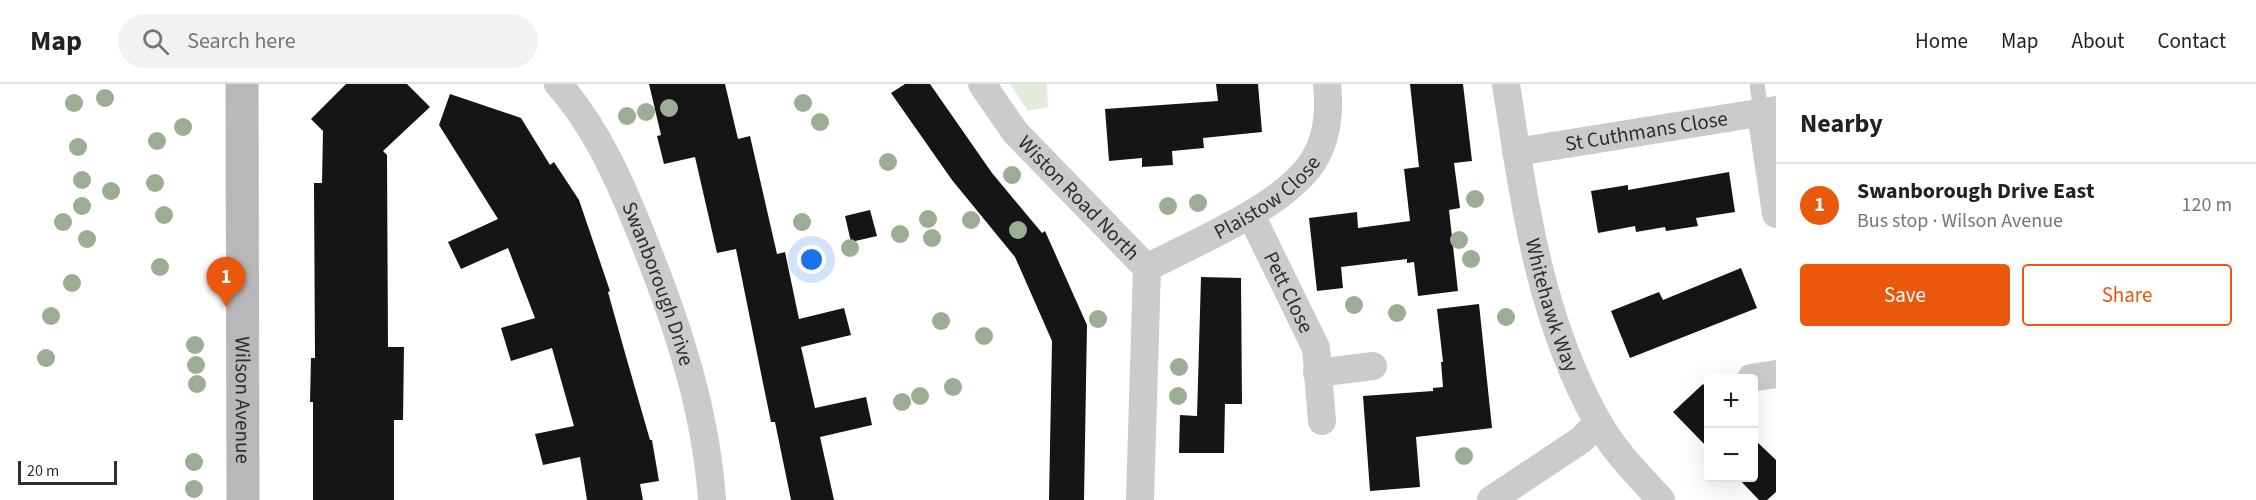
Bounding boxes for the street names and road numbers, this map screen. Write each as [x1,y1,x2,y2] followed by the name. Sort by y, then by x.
[1563,103,1730,159] street label: St Cuthmans Close
[1011,129,1147,267] street label: Wiston Road North
[1208,150,1328,247] street label: Plaistow Close
[614,197,702,369] street label: Swanborough Drive
[1518,235,1587,377] street label: Whitehawk Way
[1256,246,1321,338] street label: Pett Close
[228,336,258,464] street label: Wilson Avenue

